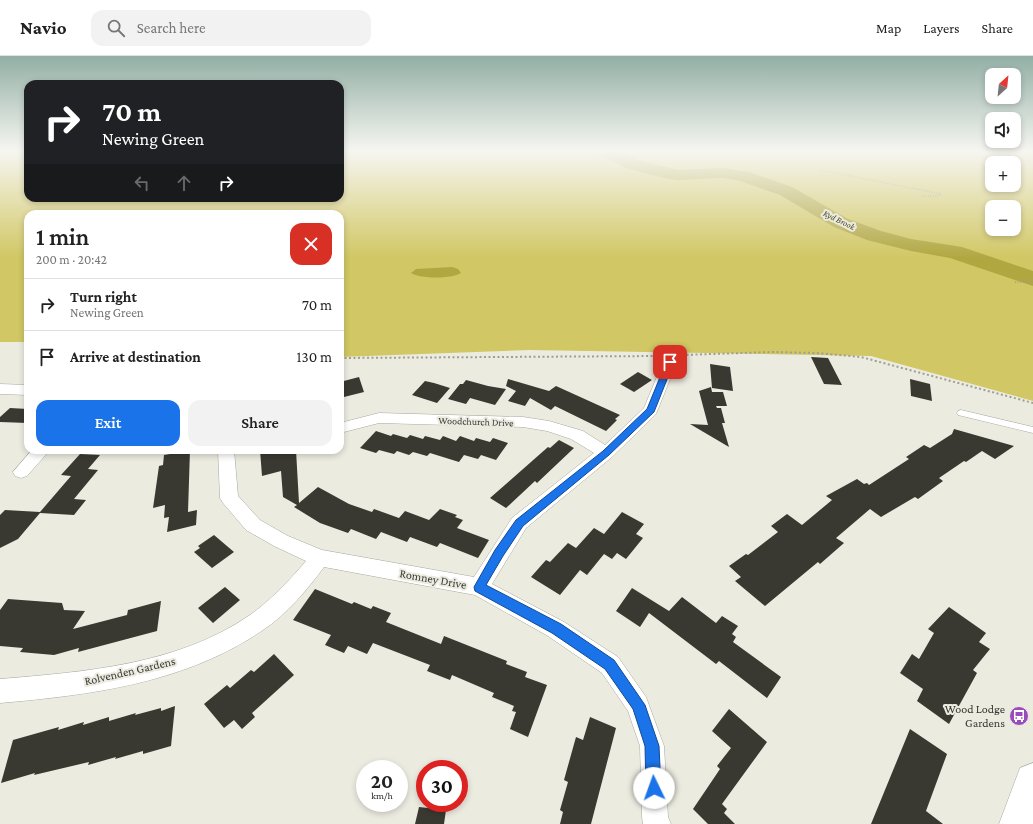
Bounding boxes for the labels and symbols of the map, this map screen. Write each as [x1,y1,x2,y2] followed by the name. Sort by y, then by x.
[985,68,1021,104] north arrow
[821,208,857,232] water label: Kyd Brook
[653,345,687,379] pin
[438,415,514,428] street label: Woodchurch Drive
[398,566,468,592] street label: Romney Drive
[83,654,177,688] street label: Rolvenden Gardens
[945,702,1005,730] place label: Wood Lodge Gardens
[1008,705,1030,727] bus stop icon: Wood Lodge Gardens
[416,760,468,812] speed limit sign: 30
[633,767,675,809] position arrow

